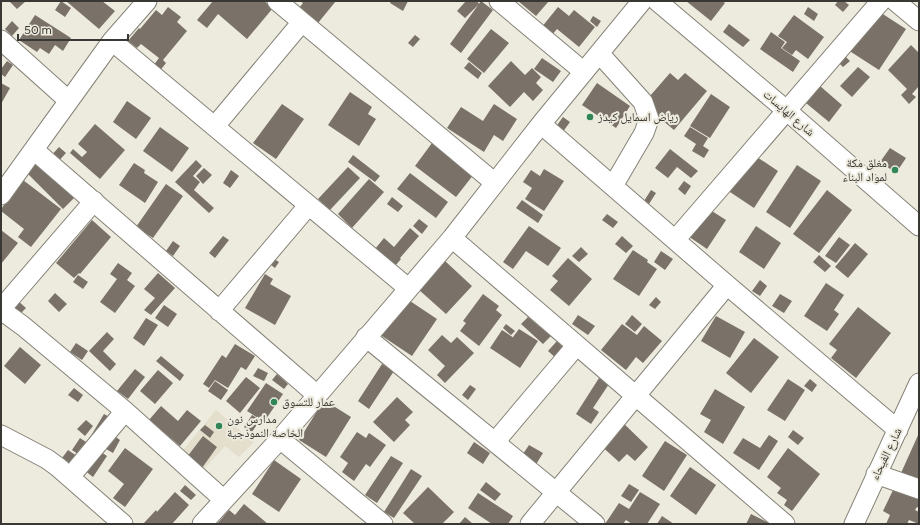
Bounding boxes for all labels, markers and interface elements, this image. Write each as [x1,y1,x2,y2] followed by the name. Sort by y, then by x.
[18,16,128,42] scale bar
[24,23,52,37] text: 50 m
[760,87,817,140] street label: شارع الهايسات
[597,110,679,124] place label: رياض اسمايل كيدز
[585,112,595,122] marker: رياض اسمايل كيدز
[842,156,887,184] place label: مغلق مكة لمواد البناء
[890,165,900,175] marker: مغلق مكة لمواد البناء
[282,395,335,409] place label: عمار للتسوق
[269,397,279,407] marker: عمار للتسوق
[227,412,303,440] place label: مدارس نون الخاصة النموذجية
[214,421,224,431] marker: مدارس نون الخاصة النموذجية
[867,425,906,483] street label: شارع الفيحاء

